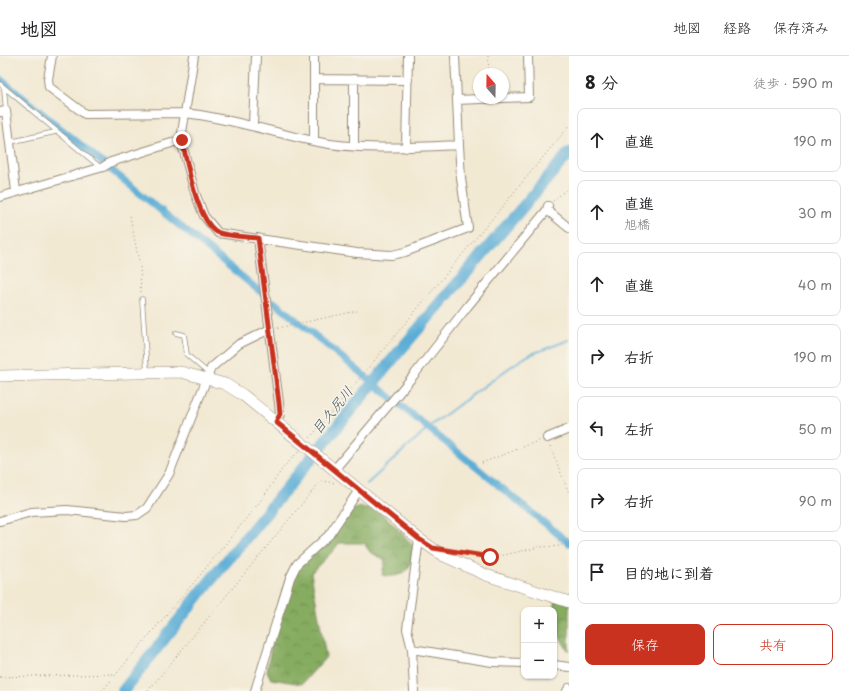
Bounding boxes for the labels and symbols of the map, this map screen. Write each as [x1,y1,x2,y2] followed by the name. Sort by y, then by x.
[473,68,509,104] north arrow
[173,131,191,149] route end
[306,382,358,438] water label: 目久尻川
[481,548,499,566] route start

